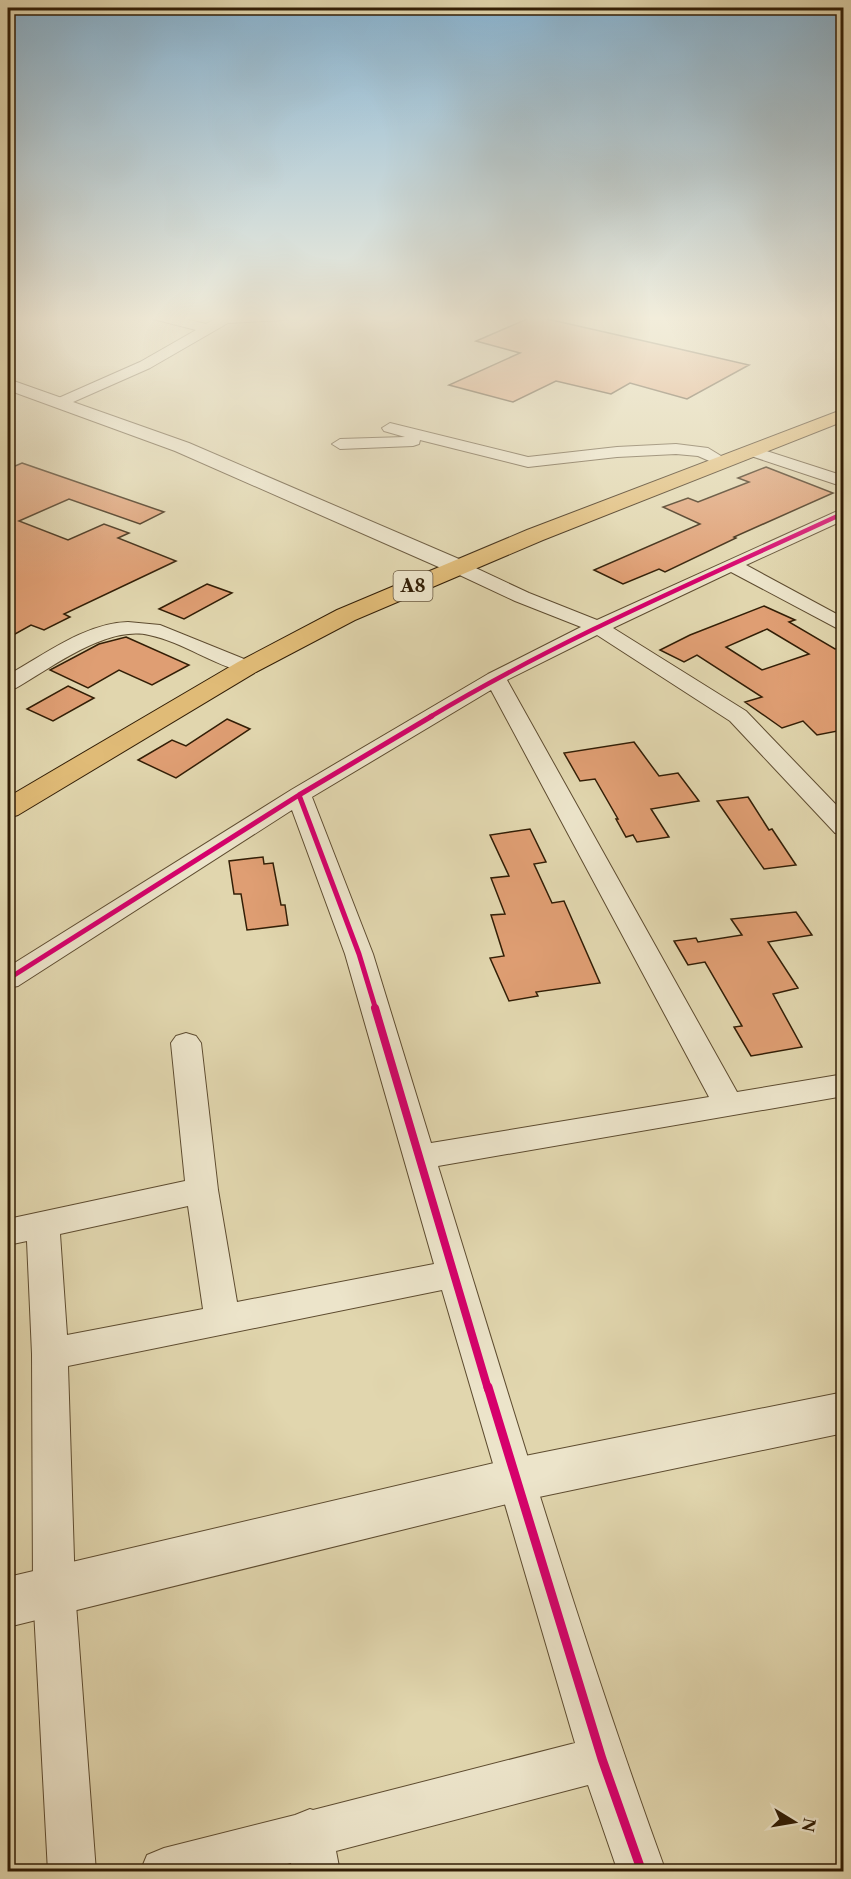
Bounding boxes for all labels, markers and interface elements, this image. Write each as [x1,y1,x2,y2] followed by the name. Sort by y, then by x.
[394,571,432,601] road number: A8
[764,1792,824,1852] north arrow
[798,1816,820,1834] text: N

